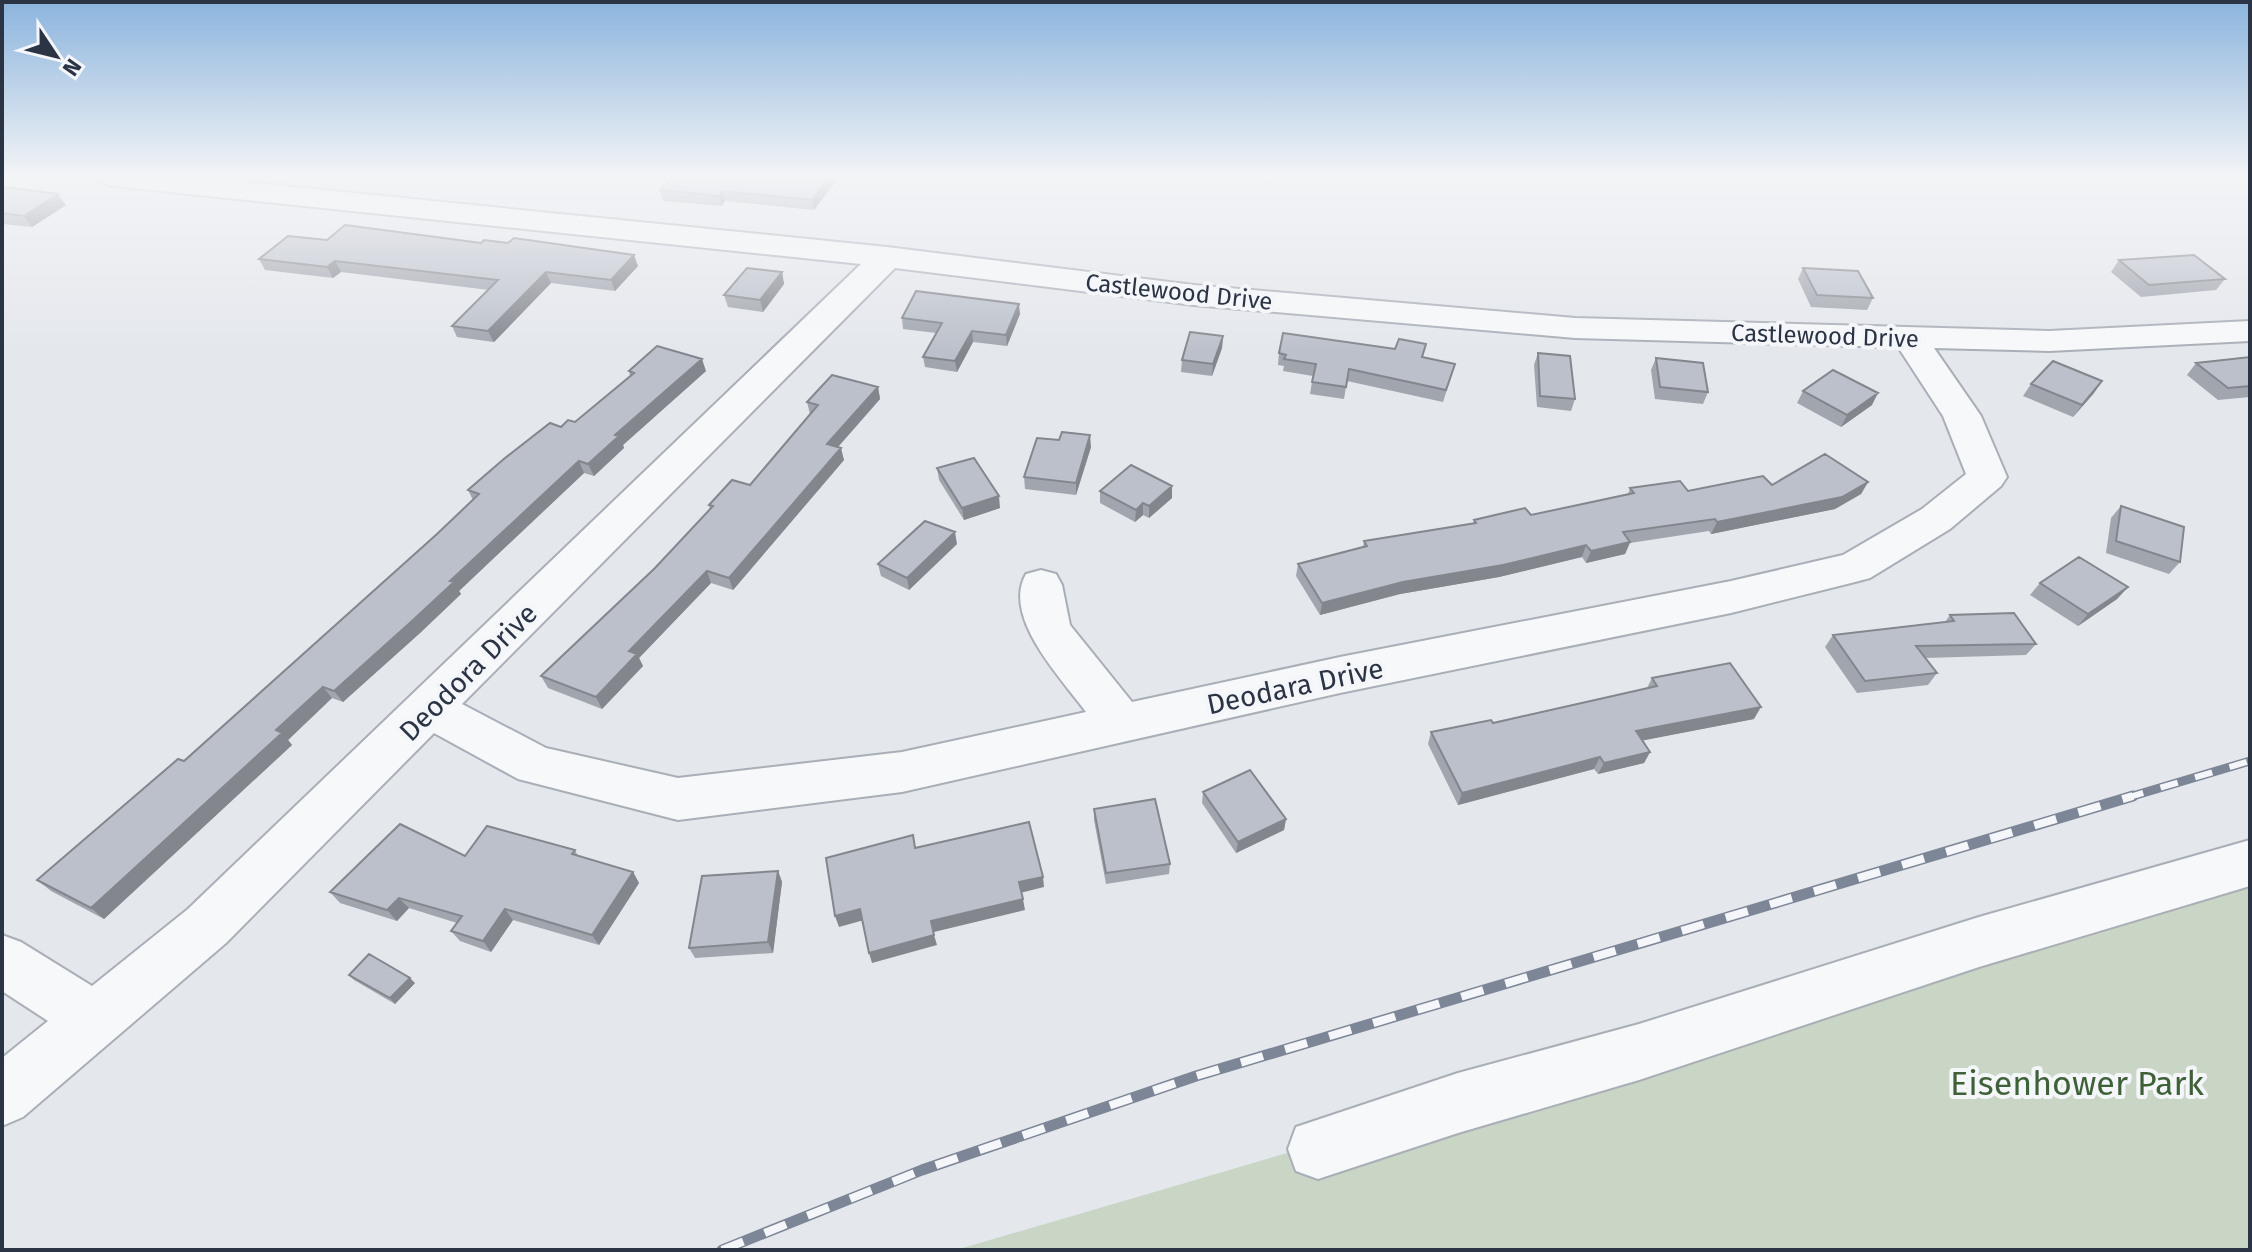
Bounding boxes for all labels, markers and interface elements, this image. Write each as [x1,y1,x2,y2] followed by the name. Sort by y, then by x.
[16,16,96,96] north arrow
[57,53,87,81] text: N
[1084,268,1274,316] street label: Castlewood Drive
[1731,319,1919,353] street label: Castlewood Drive
[393,597,544,748] street label: Deodora Drive
[1204,652,1386,721] street label: Deodara Drive
[1950,1063,2205,1104] park label: Eisenhower Park

